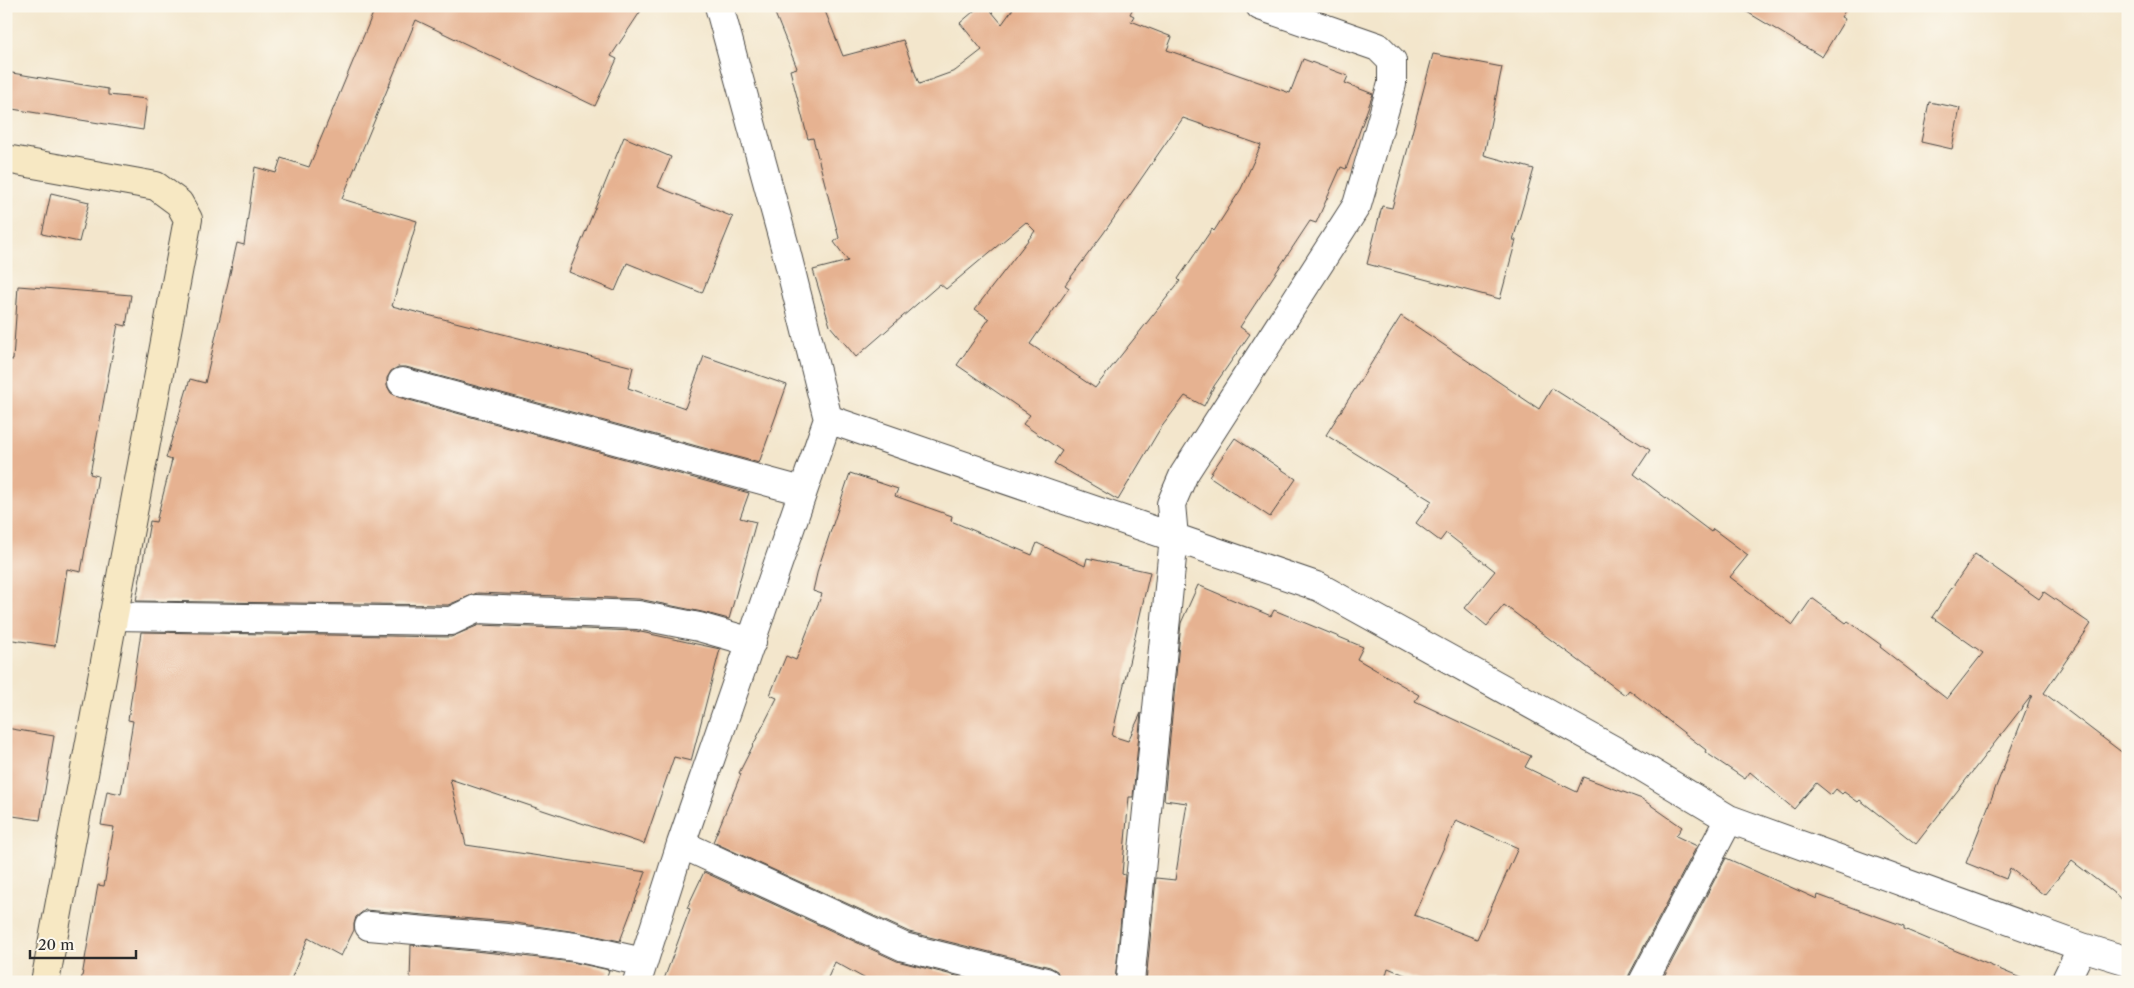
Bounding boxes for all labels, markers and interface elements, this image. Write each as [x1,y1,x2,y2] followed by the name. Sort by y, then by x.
[30,928,136,960] scale bar
[38,935,74,954] text: 20 m

